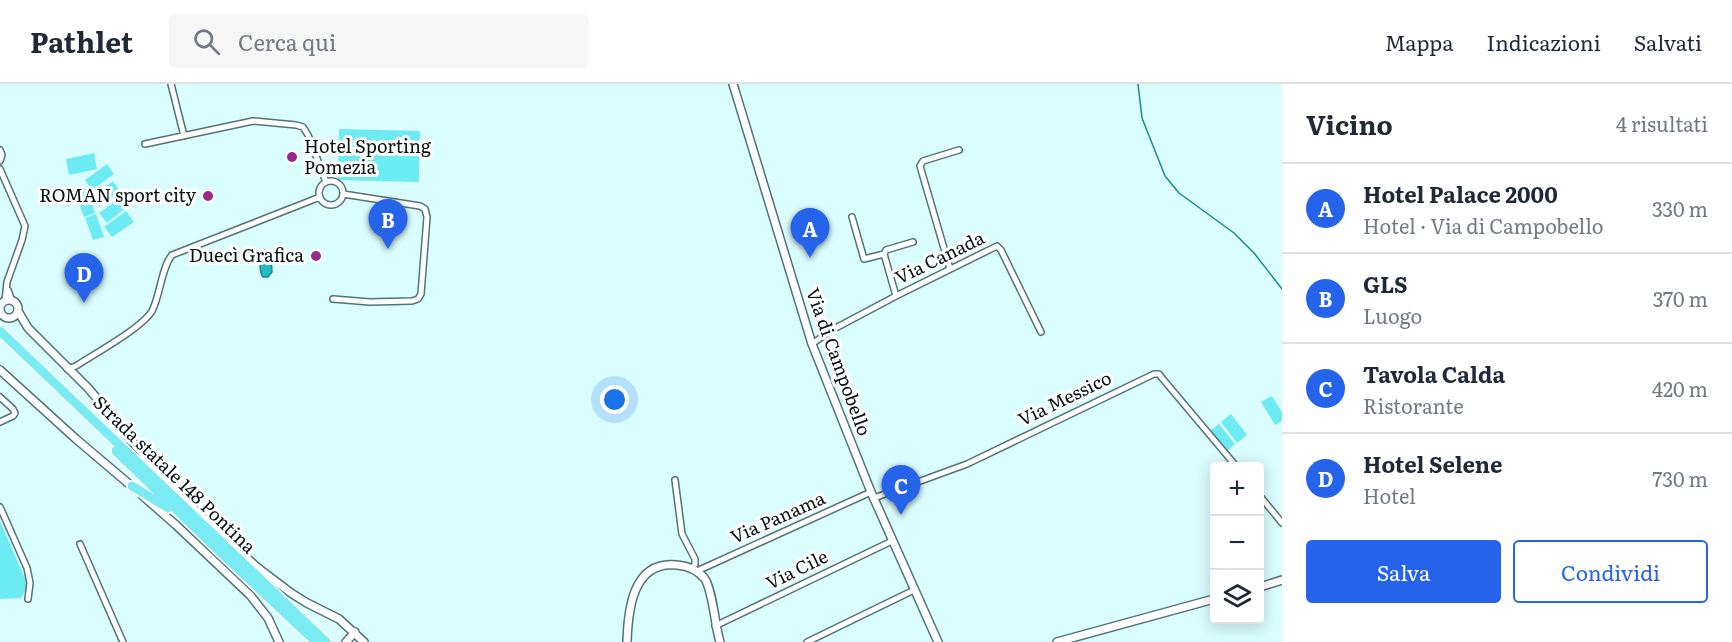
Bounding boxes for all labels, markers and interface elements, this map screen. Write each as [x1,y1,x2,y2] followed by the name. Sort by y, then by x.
[169,14,589,68] search box
[30,20,133,62] text: Pathlet
[190,25,223,58] icon: search
[238,25,336,58] text: Cerca qui
[1385,26,1454,57] text: Mappa
[1487,26,1601,57] text: Indicazioni
[1634,26,1702,57] text: Salvati
[1306,104,1393,143] text: Vicino
[1616,108,1708,138] text: 4 risultati
[304,132,432,180] place label: Hotel Sporting Pomezia
[285,150,299,164] marker: Hotel Sporting Pomezia
[1363,177,1558,210] text: Hotel Palace 2000
[39,181,197,208] place label: ROMAN sport city
[201,189,215,203] marker: ROMAN sport city
[1318,193,1333,223] text: A
[1652,193,1708,223] text: 330 m
[368,200,408,249] pin: B
[790,208,830,258] pin: A
[1363,210,1603,240] text: Hotel · Via di Campobello
[890,223,989,290] street label: Via Canada
[189,241,304,268] place label: Duecì Grafica
[309,249,323,263] marker: Duecì Grafica
[64,254,104,303] pin: D
[1363,267,1408,300] text: GLS
[1319,283,1332,313] text: B
[1653,283,1708,313] text: 370 m
[800,284,879,439] street label: Via di Campobello
[1363,300,1422,330] text: Luogo
[1363,357,1505,390] text: Tavola Calda
[1013,363,1116,432] street label: Via Messico
[1318,373,1333,403] text: C
[1652,373,1708,403] text: 420 m
[600,385,629,414] your location
[88,389,263,559] street label: Strada statale 148 Pontina
[1363,390,1464,420] text: Ristorante
[1363,447,1502,480] text: Hotel Selene
[1210,462,1264,624] map controls
[1210,462,1264,516] button: +
[1318,463,1333,493] text: D
[1652,463,1708,493] text: 730 m
[882,466,920,515] pin: C
[1363,480,1416,510] text: Hotel
[726,484,829,550] street label: Via Panama
[1210,516,1264,570] button: −
[1306,540,1501,603] button: Salva
[1513,540,1708,603] button: Condividi
[761,542,832,595] street label: Via Cile
[1210,570,1264,624] button: layers

